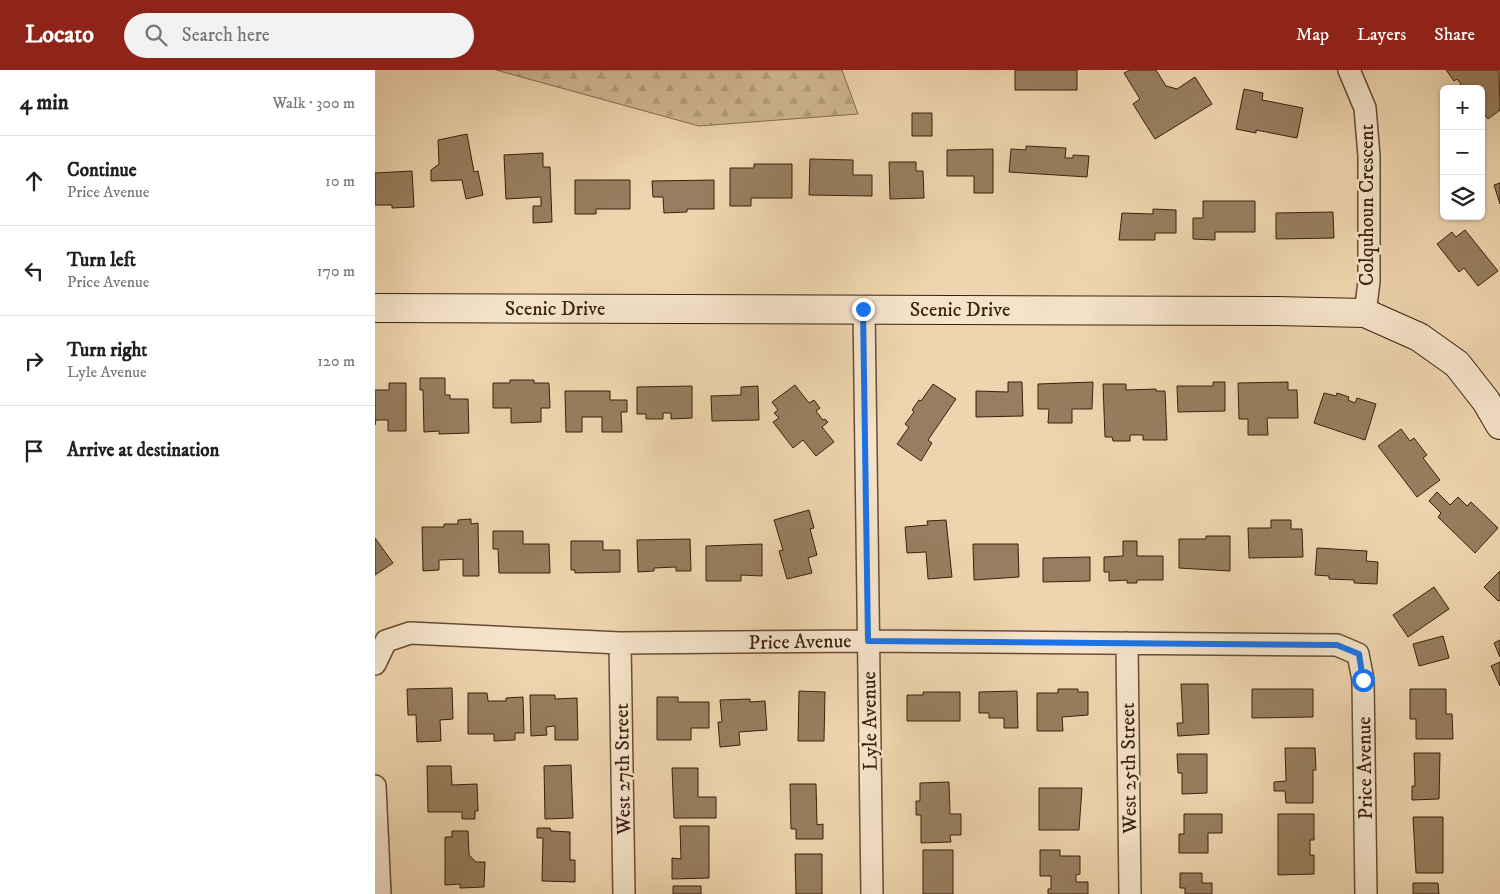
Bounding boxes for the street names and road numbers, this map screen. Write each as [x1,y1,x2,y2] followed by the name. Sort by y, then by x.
[1355,124,1380,286] street label: Colquhoun Crescent
[505,297,605,322] street label: Scenic Drive
[910,298,1010,323] street label: Scenic Drive
[748,629,852,656] street label: Price Avenue
[857,671,884,771] street label: Lyle Avenue
[1116,702,1143,835] street label: West 25th Street
[610,703,637,836] street label: West 27th Street
[1352,716,1379,820] street label: Price Avenue

